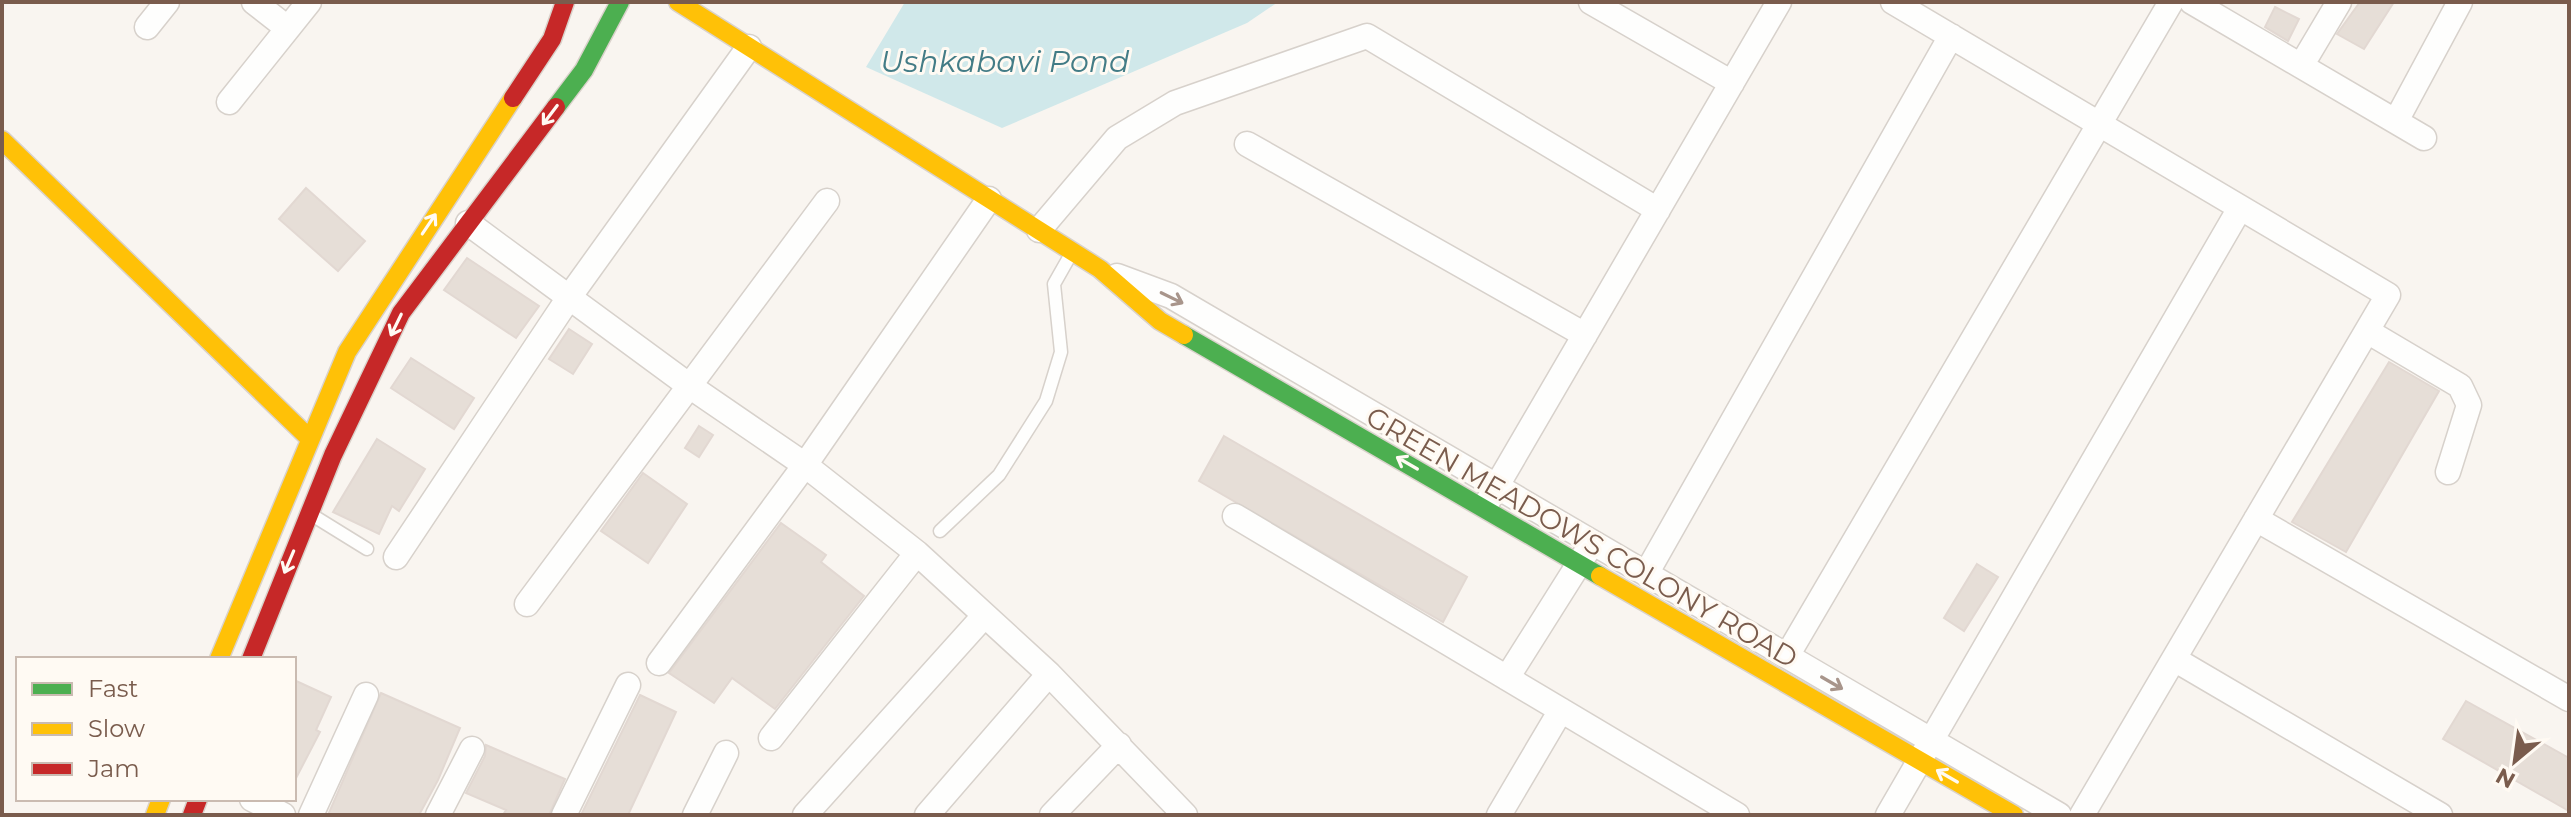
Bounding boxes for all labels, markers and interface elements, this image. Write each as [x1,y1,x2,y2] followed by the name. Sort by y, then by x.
[881,43,1130,80] water label: Ushkabavi Pond
[541,104,558,126] one-way arrow
[421,213,437,235] one-way arrow
[1160,291,1184,306] one-way arrow
[388,312,403,336] one-way arrow
[1360,399,1804,675] street label: GREEN MEADOWS COLONY ROAD
[1396,455,1419,471] one-way arrow
[281,549,295,573] one-way arrow
[16,657,296,801] legend
[88,674,139,703] text: Fast
[1821,675,1844,691] one-way arrow
[88,714,145,743] text: Slow
[2475,721,2555,801] north arrow
[87,754,140,783] text: Jam
[2491,762,2520,794] text: N
[1936,768,1959,784] one-way arrow

